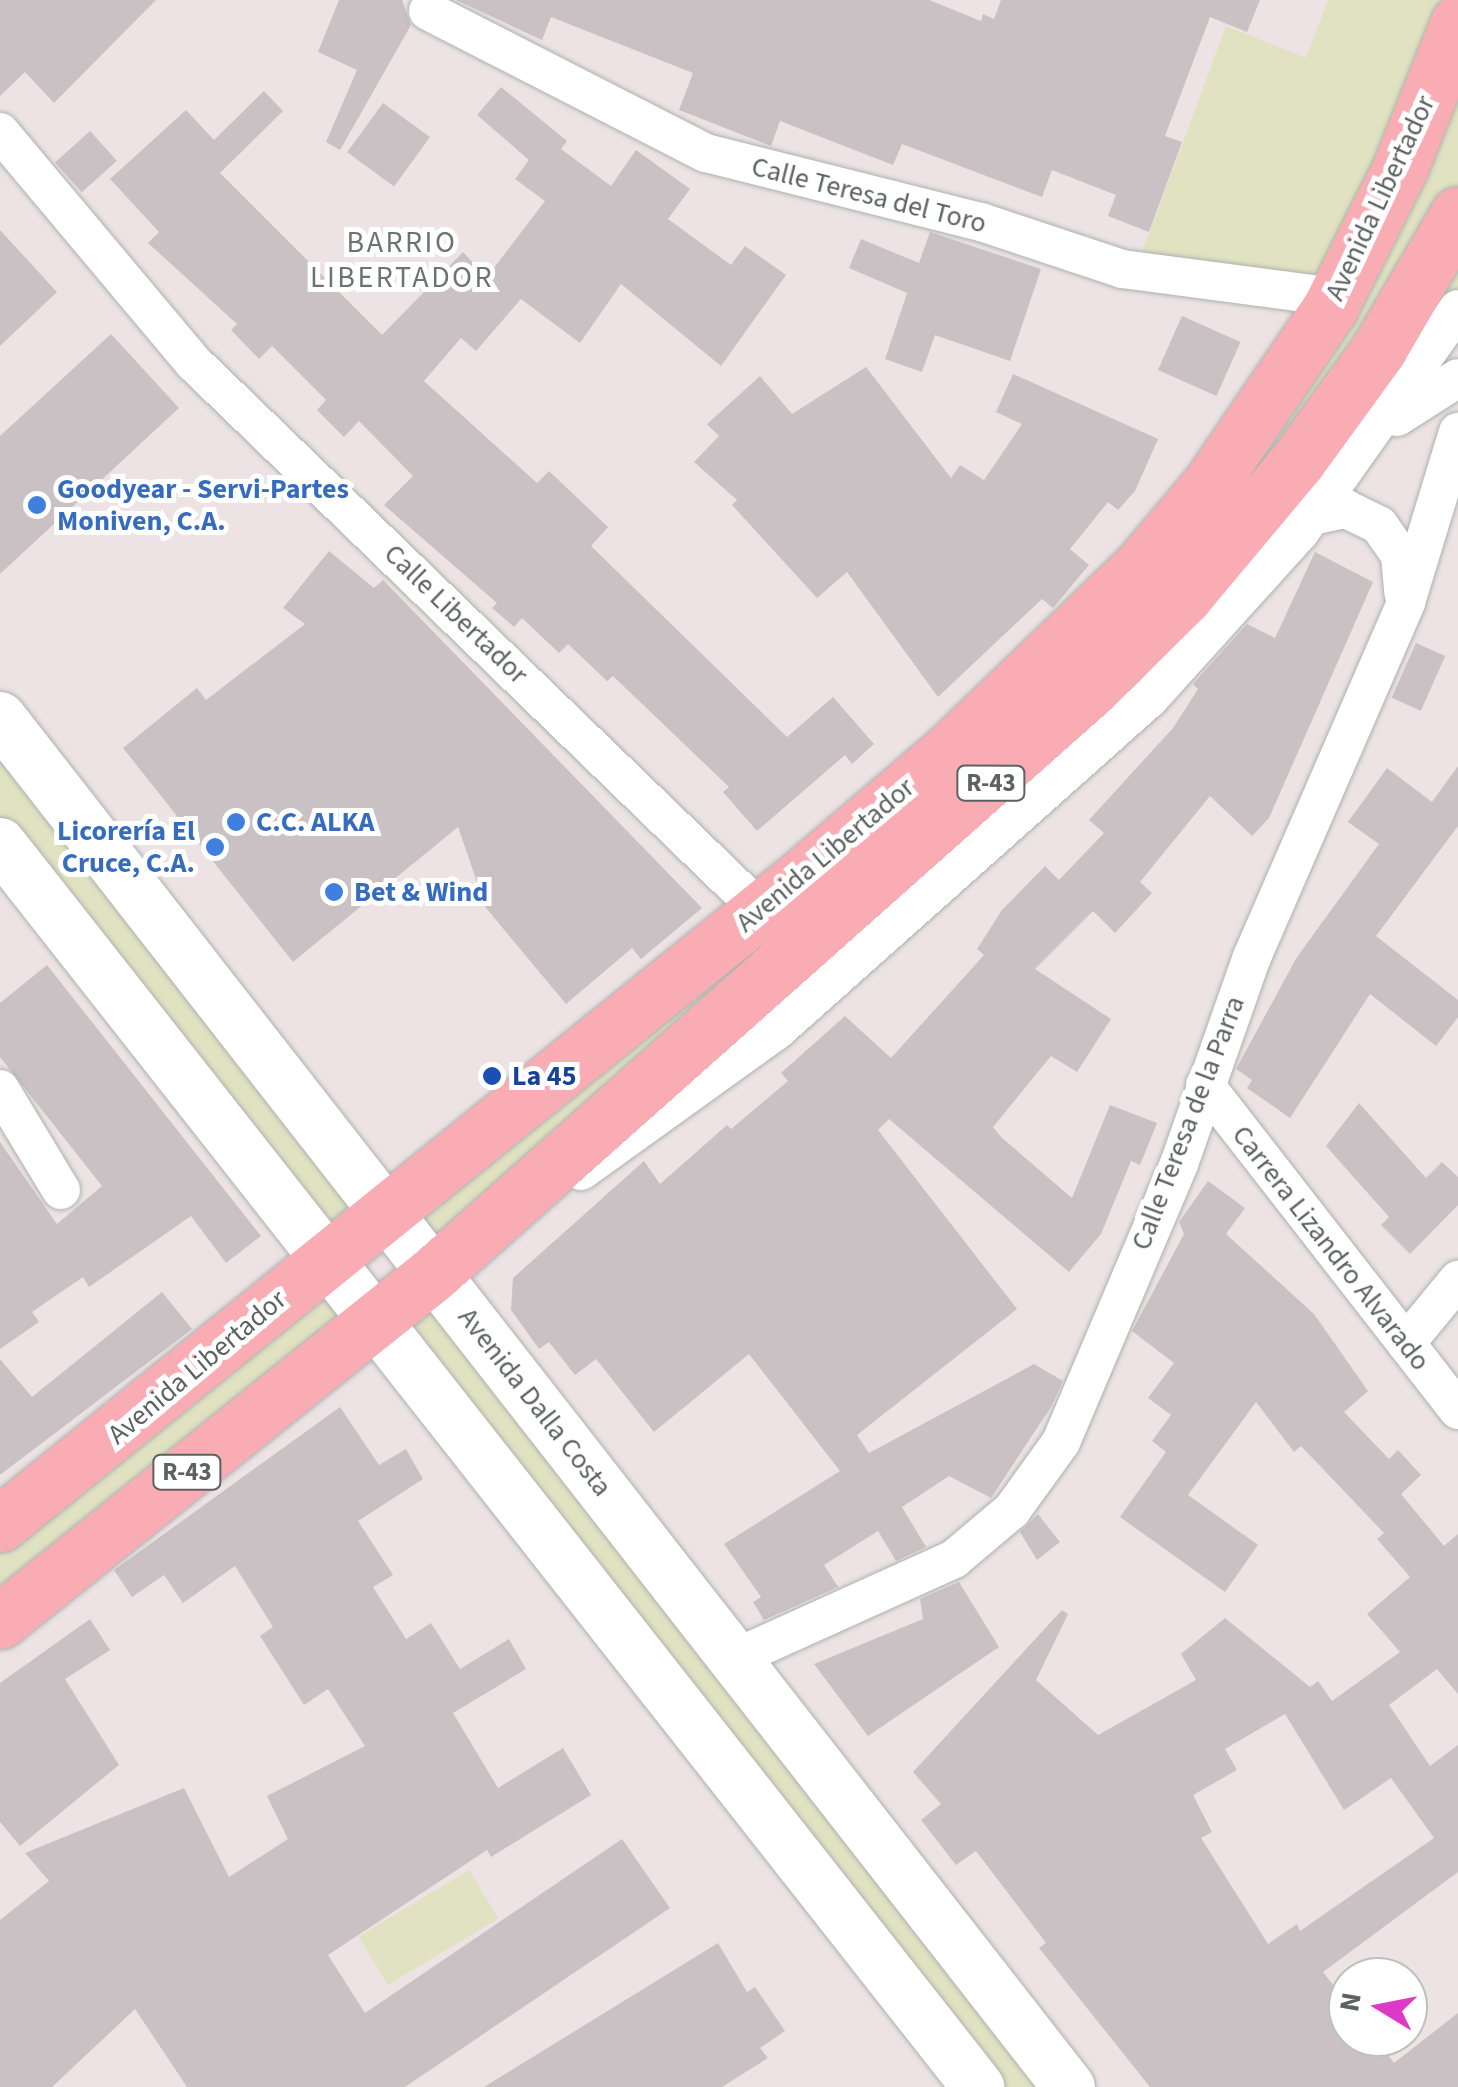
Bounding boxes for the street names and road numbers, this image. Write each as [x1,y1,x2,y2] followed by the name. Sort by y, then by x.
[1318,90,1442,306] street label: Avenida Libertador
[748,150,990,240] street label: Calle Teresa del Toro
[377,537,535,691] street label: Calle Libertador
[956,763,1026,803] road number: R-43
[729,771,921,939] street label: Avenida Libertador
[1124,991,1252,1255] street label: Calle Teresa de la Parra
[1225,1119,1437,1377] street label: Carrera Lizandro Alvarado
[101,1283,293,1451] street label: Avenida Libertador
[451,1301,619,1503] street label: Avenida Dalla Costa
[152,1452,222,1492] road number: R-43

